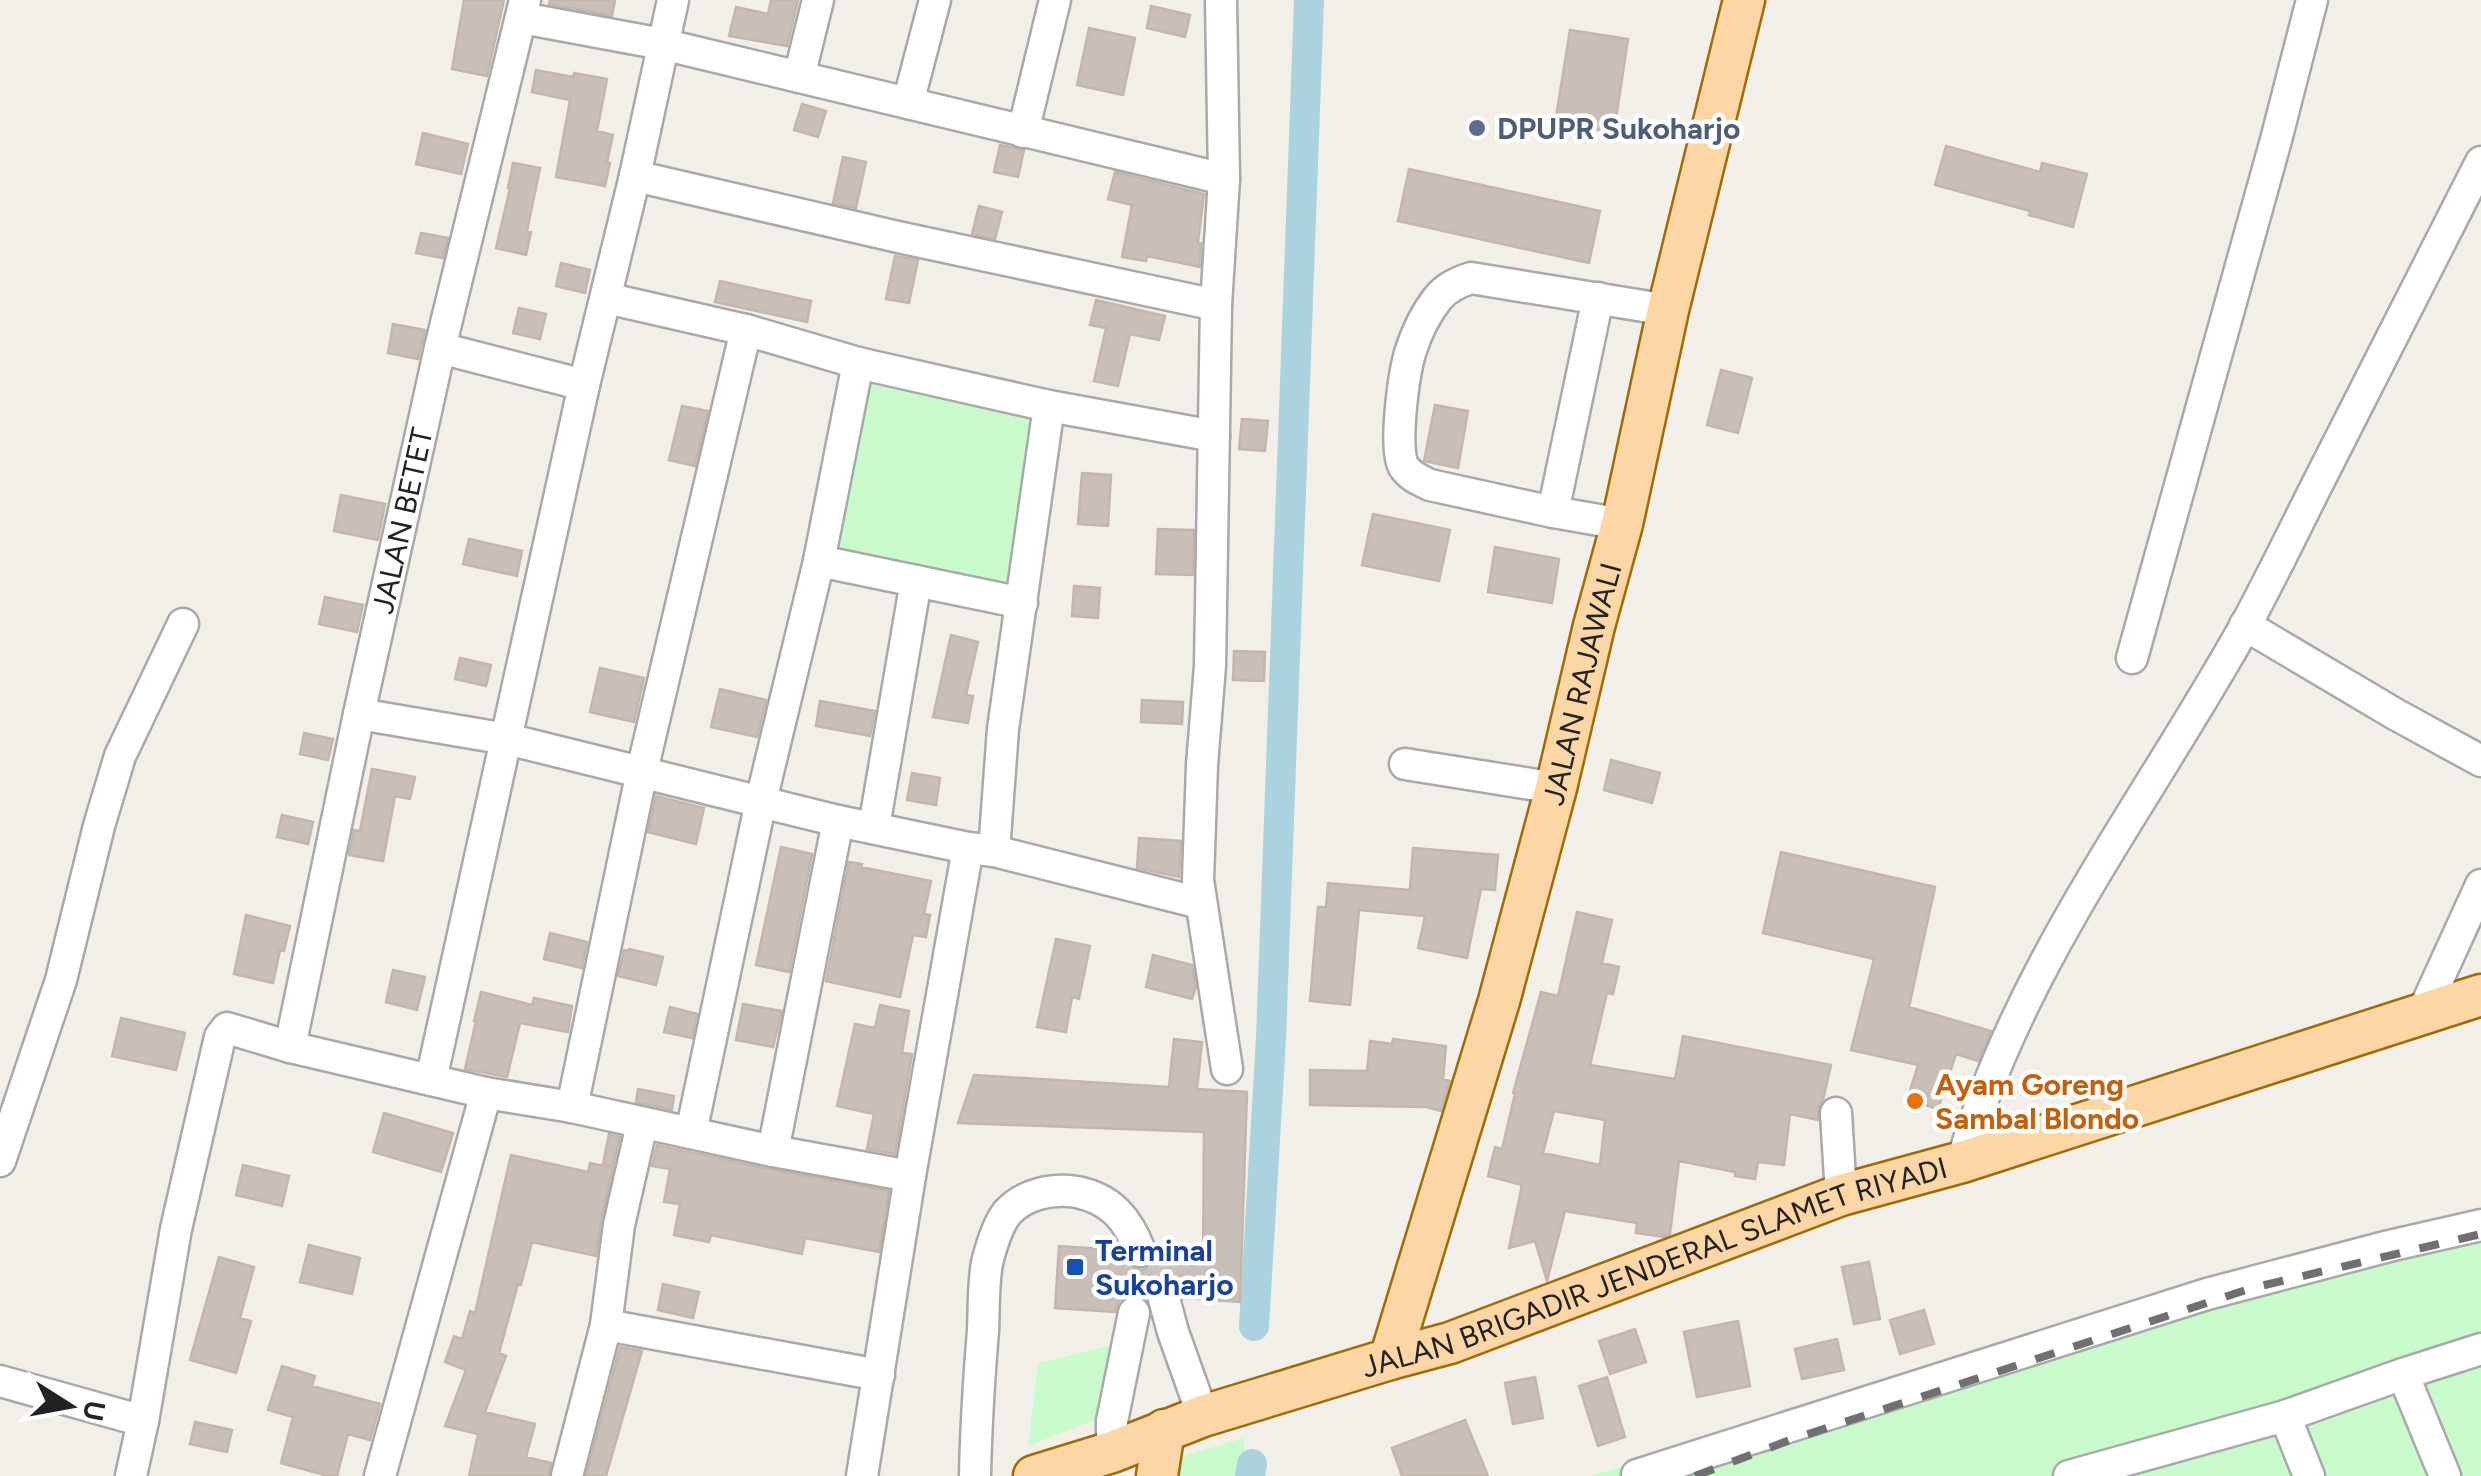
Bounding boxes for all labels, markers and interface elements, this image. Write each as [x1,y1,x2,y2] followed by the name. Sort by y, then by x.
[1497,110,1740,147] place label: DPUPR Sukoharjo
[1466,117,1488,139] marker: DPUPR Sukoharjo
[363,424,440,617] street label: JALAN BETET
[1534,558,1629,809] street label: JALAN RAJAWALI
[1935,1066,2139,1137] place label: Ayam Goreng Sambal Blondo
[1904,1090,1926,1112] marker: Ayam Goreng Sambal Blondo
[1357,1148,1951,1385] street label: JALAN BRIGADIR JENDERAL SLAMET RIYADI
[1095,1232,1234,1303] place label: Terminal Sukoharjo
[1064,1256,1086,1278] marker: Terminal Sukoharjo
[20,1356,120,1456] north arrow
[76,1398,113,1424] text: U

